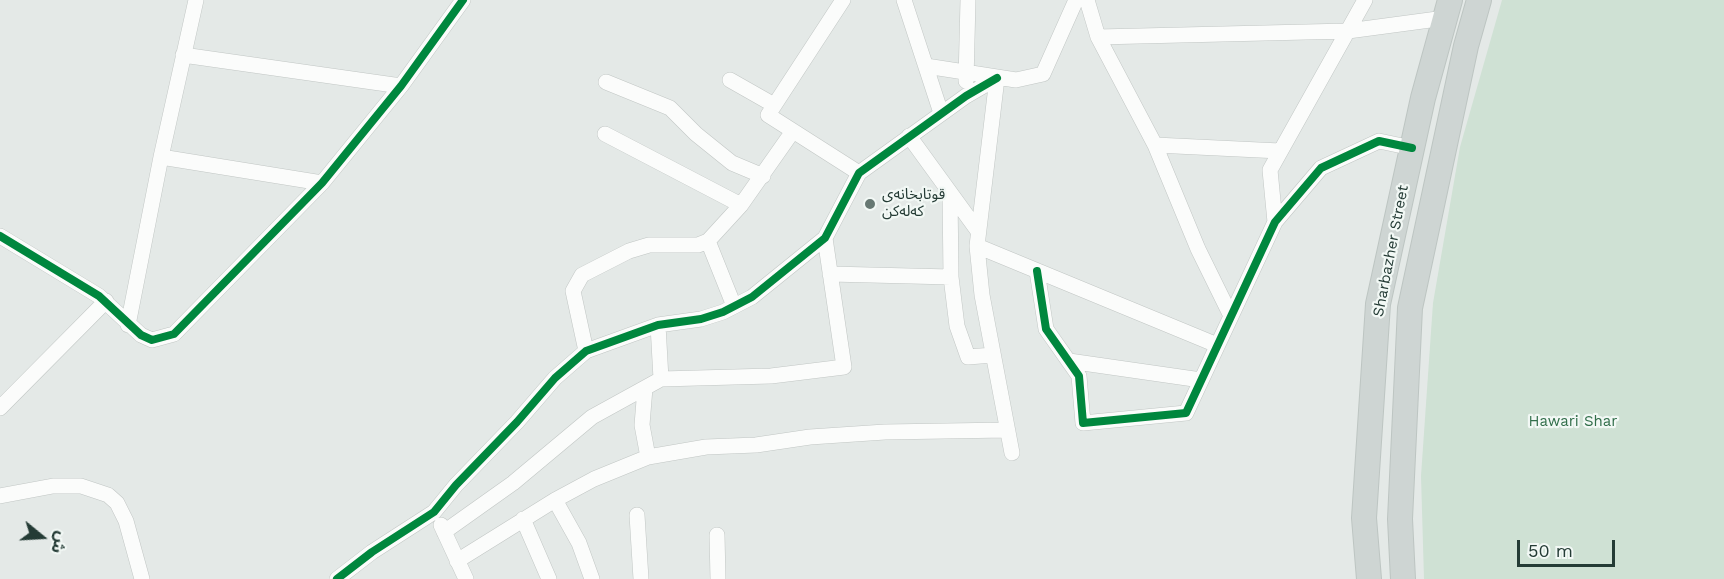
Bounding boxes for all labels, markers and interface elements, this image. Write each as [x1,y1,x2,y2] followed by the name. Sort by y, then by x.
[1369,184,1413,318] street label: Sharbazher Street
[882,186,945,221] place label: قوتابخانەی کەلەکن
[863,197,877,211] marker: قوتابخانەی کەلەکن
[1529,413,1617,431] park label: Hawari Shar
[12,507,72,567] north arrow
[1520,528,1618,566] scale bar
[47,529,72,556] text: ش
[1528,540,1573,561] text: 50 m

